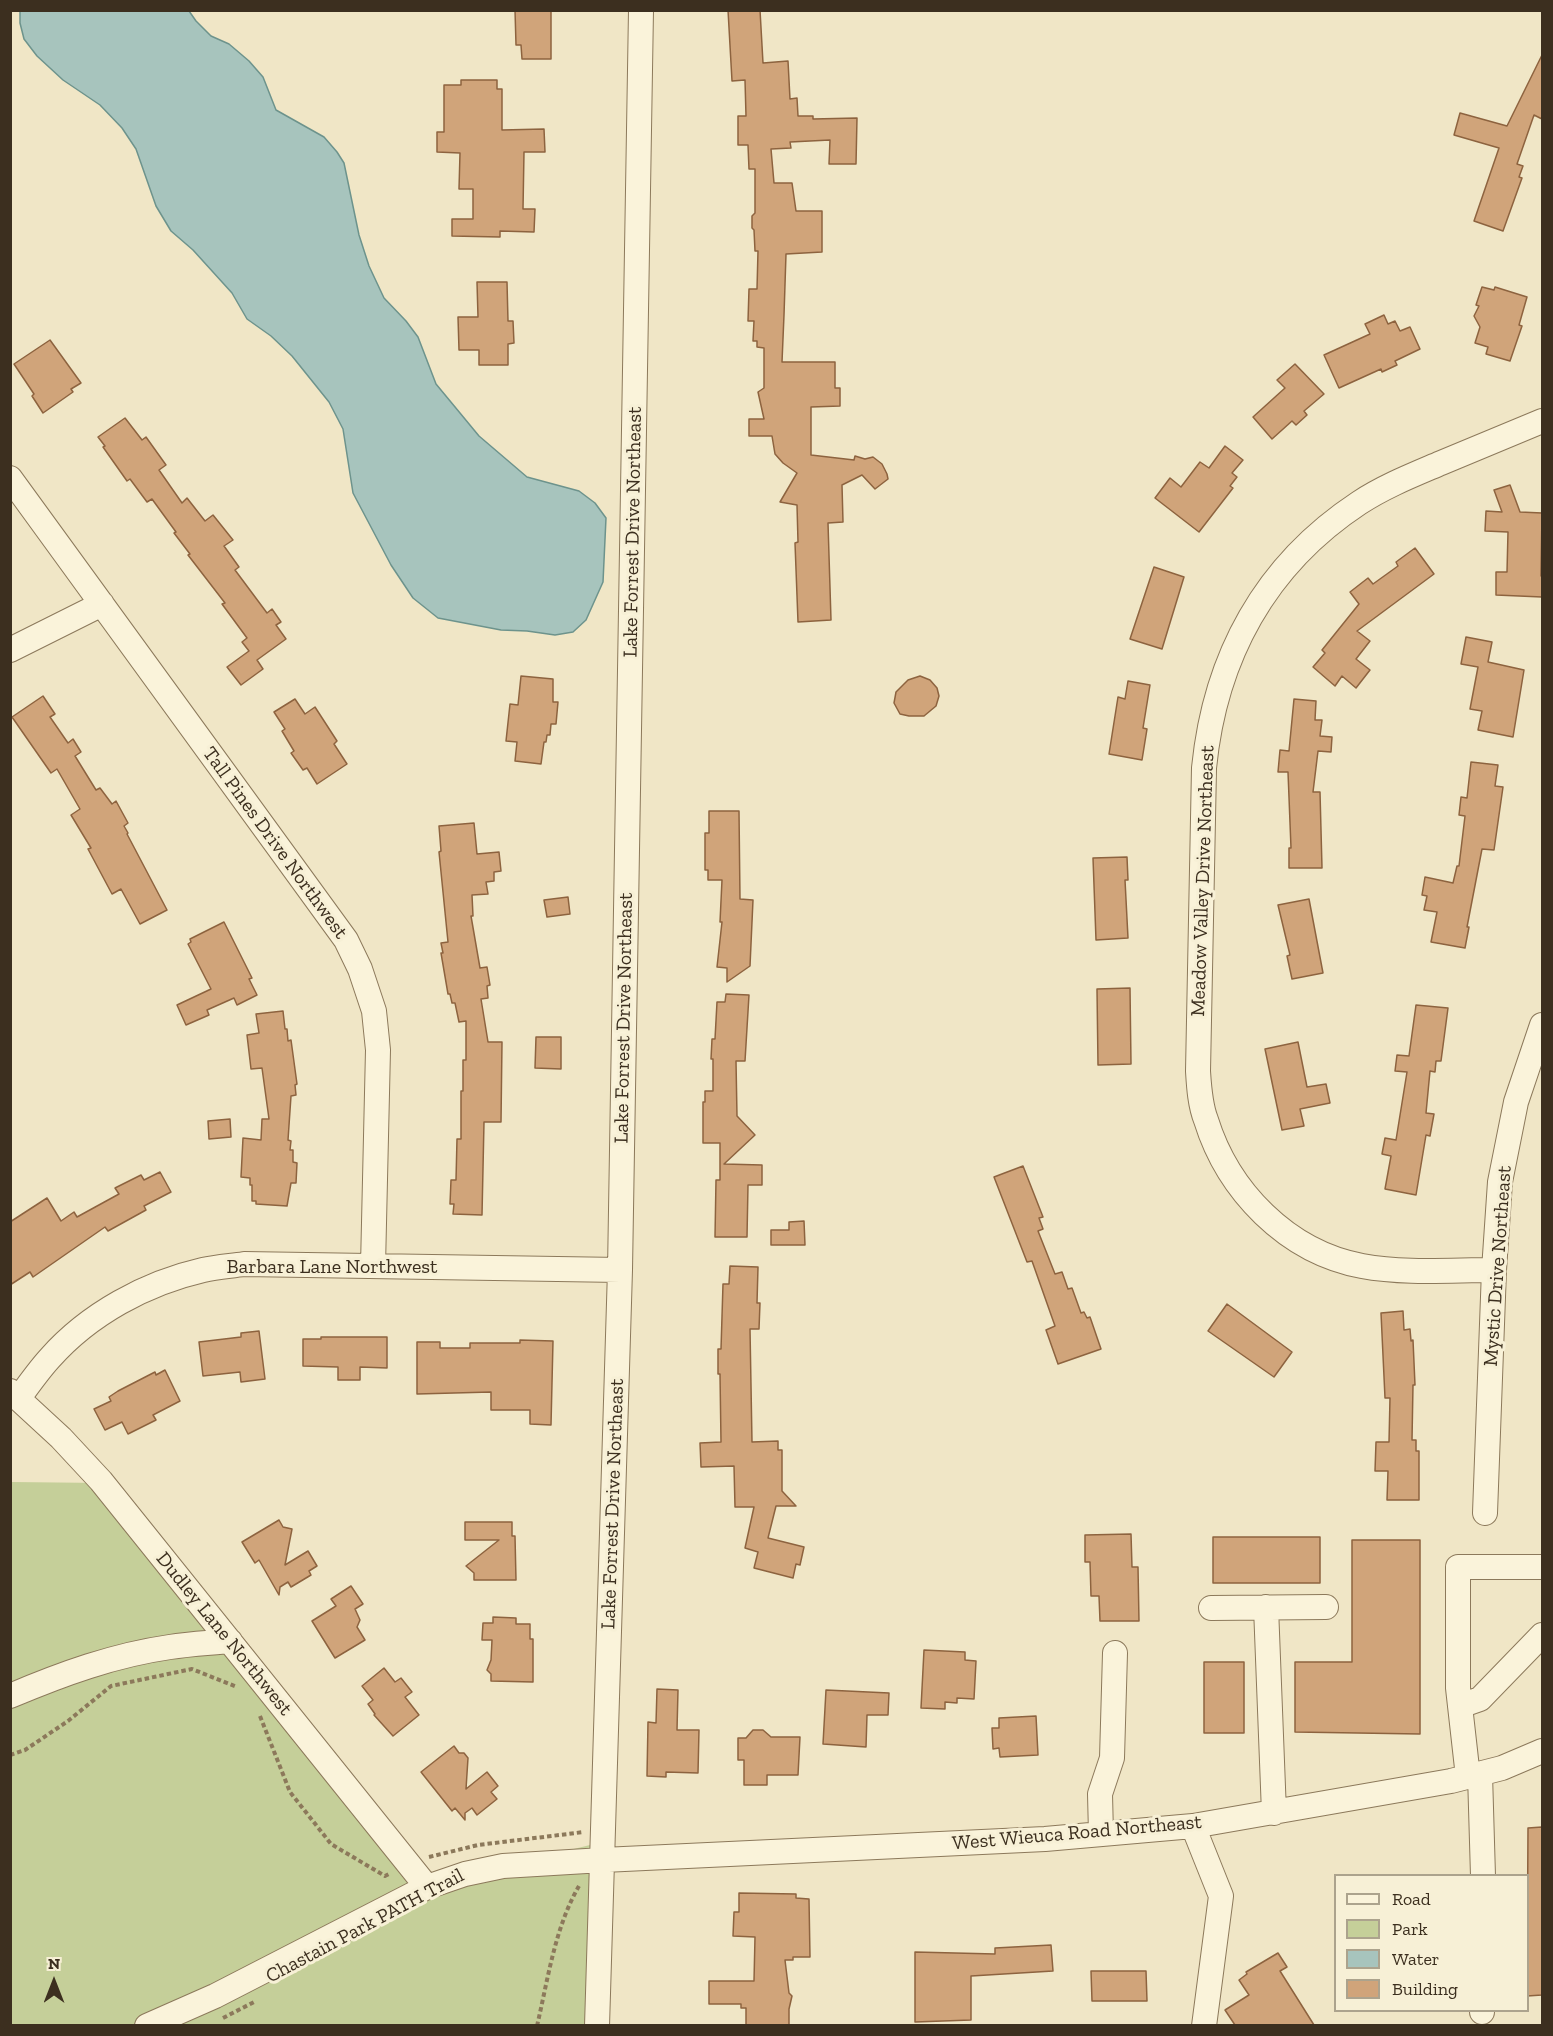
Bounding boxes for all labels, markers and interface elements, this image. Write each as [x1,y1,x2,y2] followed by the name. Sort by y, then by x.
[619,406,647,658] street label: Lake Forrest Drive Northeast
[197,742,353,944] street label: Tall Pines Drive Northwest
[1186,745,1220,1017] street label: Meadow Valley Drive Northeast
[610,892,638,1144] street label: Lake Forrest Drive Northeast
[1479,1165,1517,1367] street label: Mystic Drive Northeast
[227,1255,437,1279] street label: Barbara Lane Northwest
[597,1378,629,1630] street label: Lake Forrest Drive Northeast
[151,1547,297,1721] street label: Dudley Lane Northwest
[951,1810,1203,1856] street label: West Wieuca Road Northeast
[262,1864,468,1988] street label: Chastain Park PATH Trail
[1334,1874,1529,2012] legend
[1392,1888,1431,1910] text: Road
[1392,1918,1428,1940] text: Park
[1392,1948,1439,1970] text: Water
[24,1952,84,2012] north arrow
[48,1954,60,1973] text: N
[1392,1978,1458,2000] text: Building

